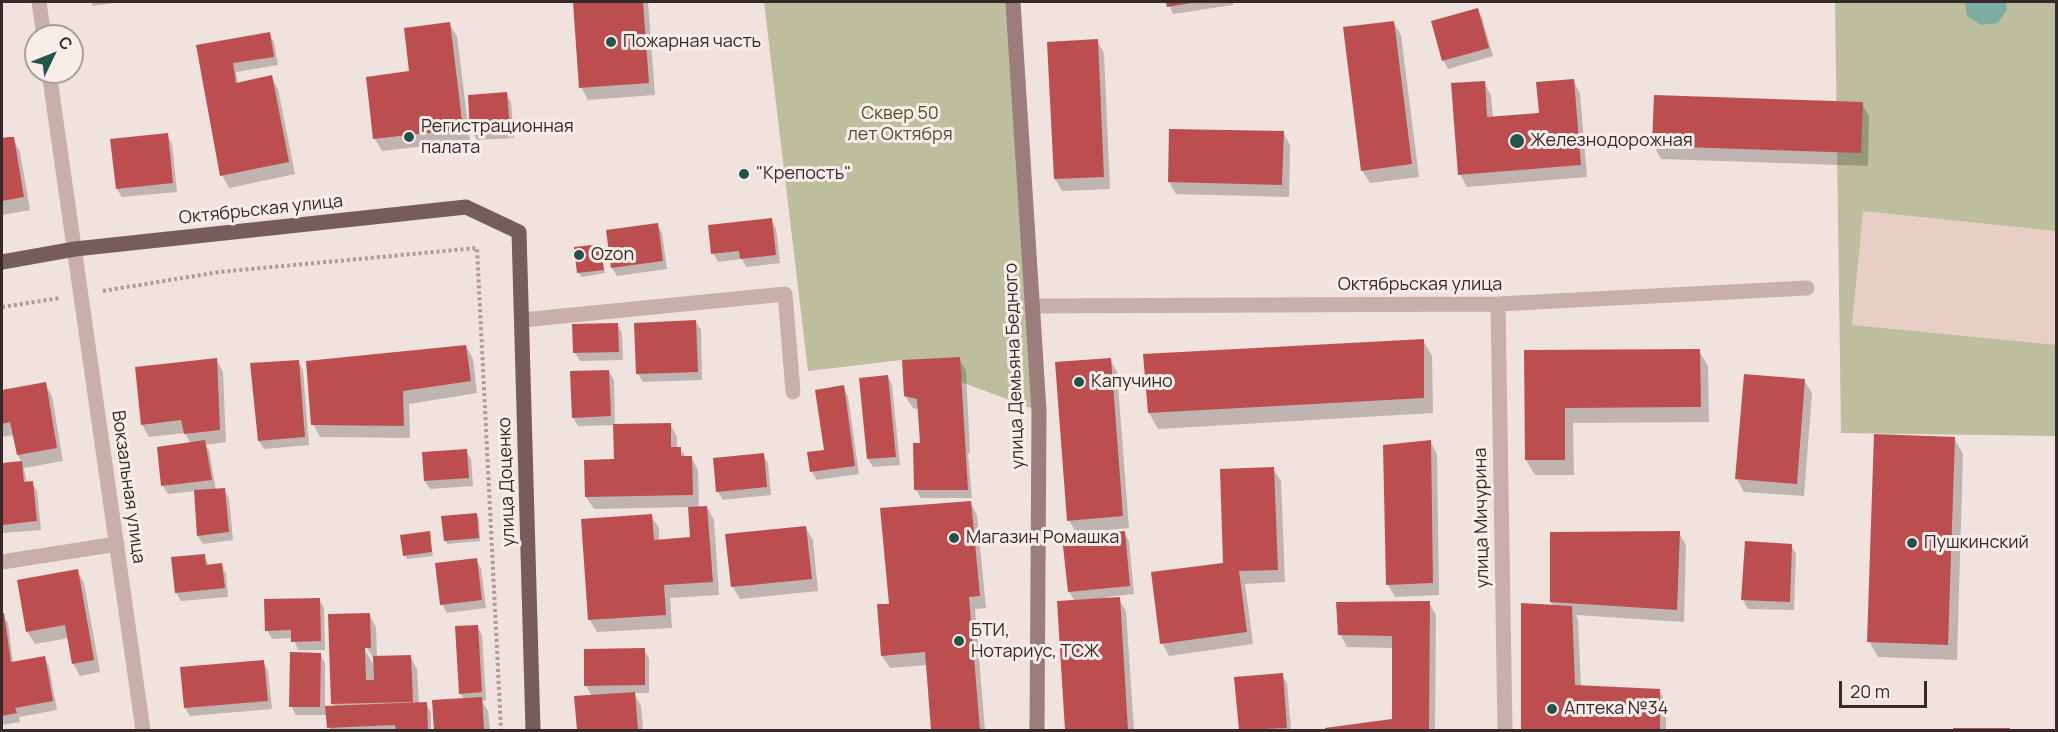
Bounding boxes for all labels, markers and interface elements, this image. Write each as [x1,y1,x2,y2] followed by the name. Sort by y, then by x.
[24,24,84,84] north arrow
[54,31,78,55] text: С
[623,31,761,53] place label: Пожарная часть
[604,35,618,49] marker: Пожарная часть
[847,103,953,146] park label: Сквер 50 лет Октября
[421,116,574,158] place label: Регистрационная палата
[402,130,416,144] marker: Регистрационная палата
[1530,130,1693,152] place label: Железнодорожная
[1508,132,1526,150] marker: Железнодорожная
[756,163,851,185] place label: "Крепость"
[737,167,751,181] marker: "Крепость"
[178,191,344,229] street label: Октябрьская улица
[591,244,634,266] place label: Ozon
[572,248,586,262] marker: Ozon
[1001,262,1029,470] street label: улица Демьяна Бедного
[1338,274,1502,296] street label: Октябрьская улица
[1091,371,1173,393] place label: Капучино
[1072,375,1086,389] marker: Капучино
[107,409,149,565] street label: Вокзальная улица
[494,417,520,547] street label: улица Доценко
[1470,448,1494,588] street label: улица Мичурина
[966,527,1119,549] place label: Магазин Ромашка
[947,531,961,545] marker: Магазин Ромашка
[1924,532,2029,554] place label: Пушкинский
[1905,536,1919,550] marker: Пушкинский
[971,620,1100,662] place label: БТИ, Нотариус, ТСЖ
[952,634,966,648] marker: БТИ, Нотариус, ТСЖ
[1842,669,1930,707] scale bar
[1850,679,1890,703] text: 20 m
[1564,698,1668,720] place label: Аптека №34
[1545,702,1559,716] marker: Аптека №34

